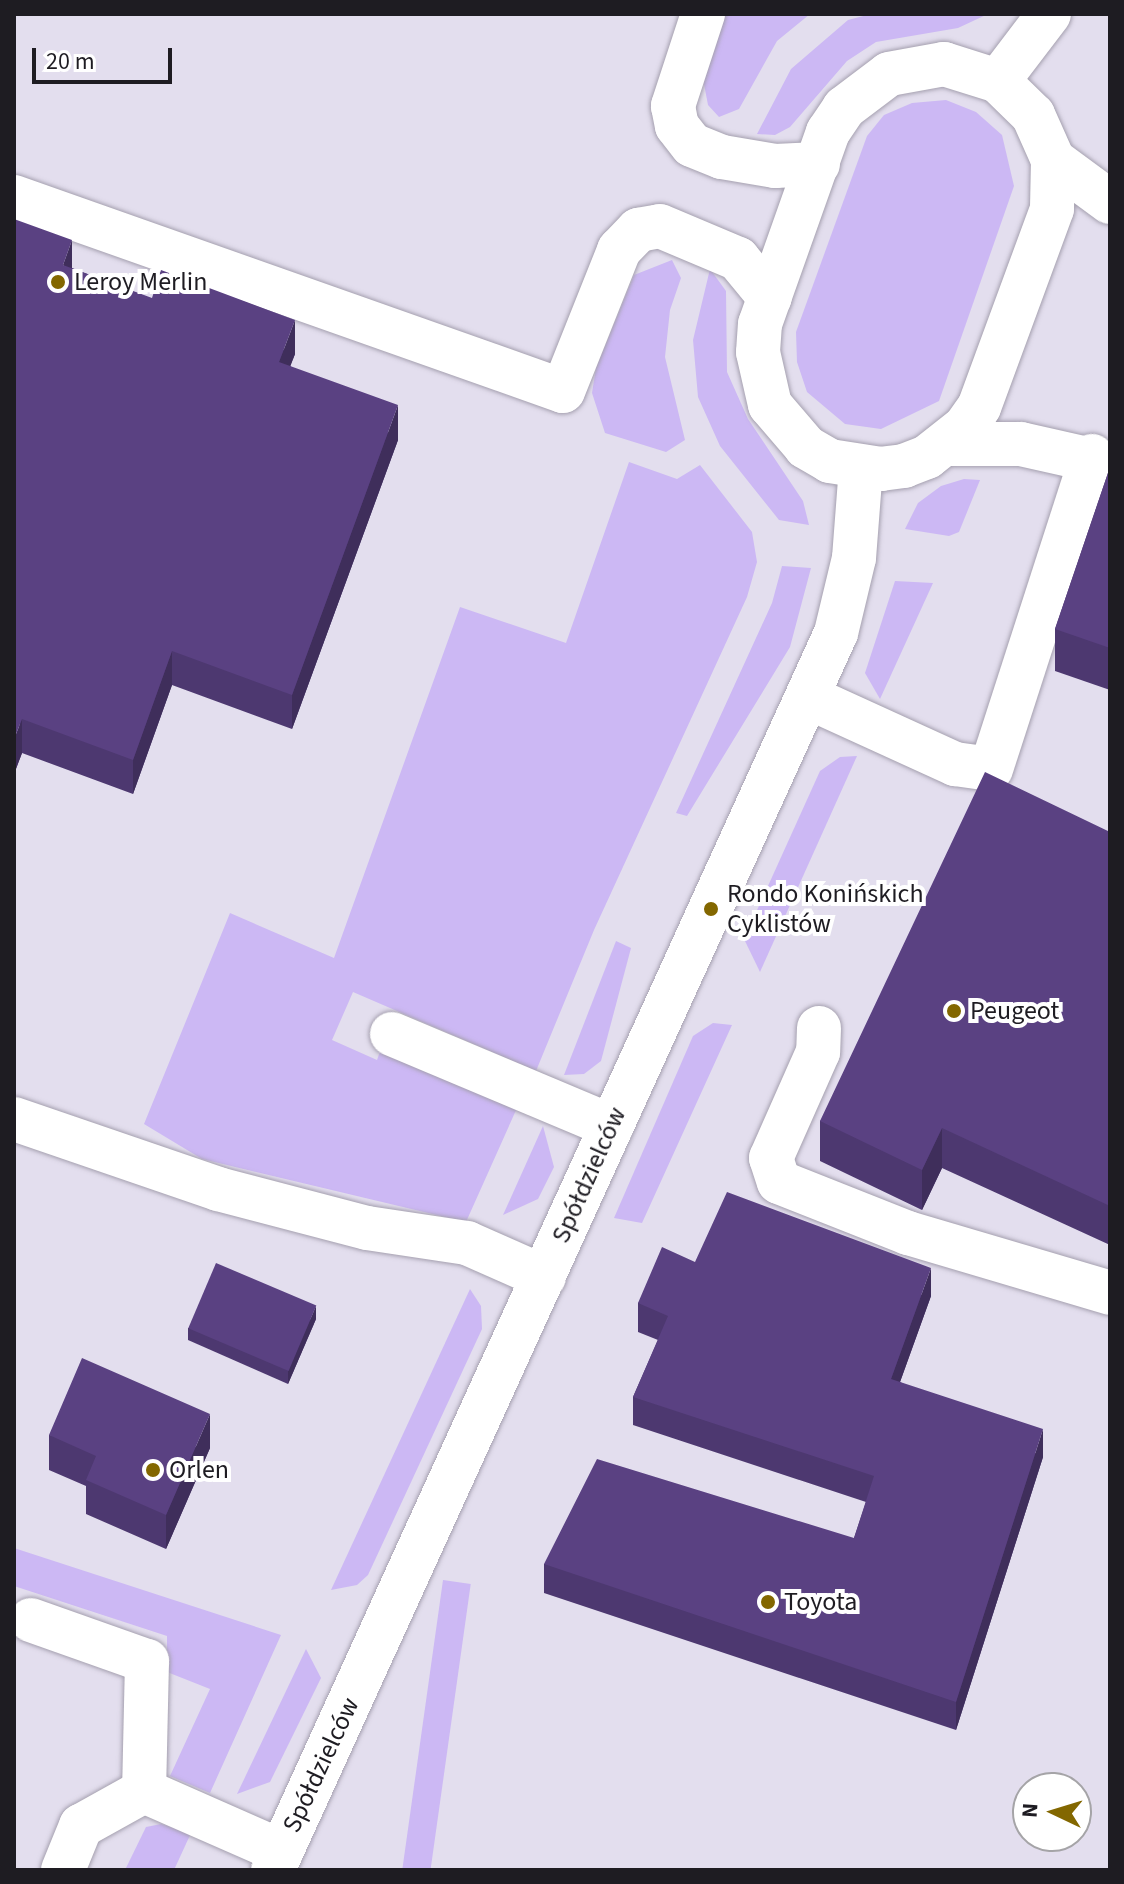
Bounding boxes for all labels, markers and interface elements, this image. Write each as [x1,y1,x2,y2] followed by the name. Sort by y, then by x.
[36,32,176,82] scale bar
[46,44,95,79] text: 20 m
[74,266,207,298] place label: Leroy Merlin
[49,273,67,291] marker: Leroy Merlin
[727,878,924,940] place label: Rondo Konińskich Cyklistów
[702,900,720,918] marker: Rondo Konińskich Cyklistów
[970,995,1059,1027] place label: Peugeot
[945,1002,963,1020] marker: Peugeot
[545,1102,633,1248] street label: Spółdzielców
[169,1454,229,1486] place label: Orlen
[144,1461,162,1479] marker: Orlen
[784,1586,857,1618] place label: Toyota
[759,1593,777,1611] marker: Toyota
[276,1692,366,1838] street label: Spółdzielców
[1012,1772,1092,1852] north arrow
[1014,1802,1047,1819] text: N

